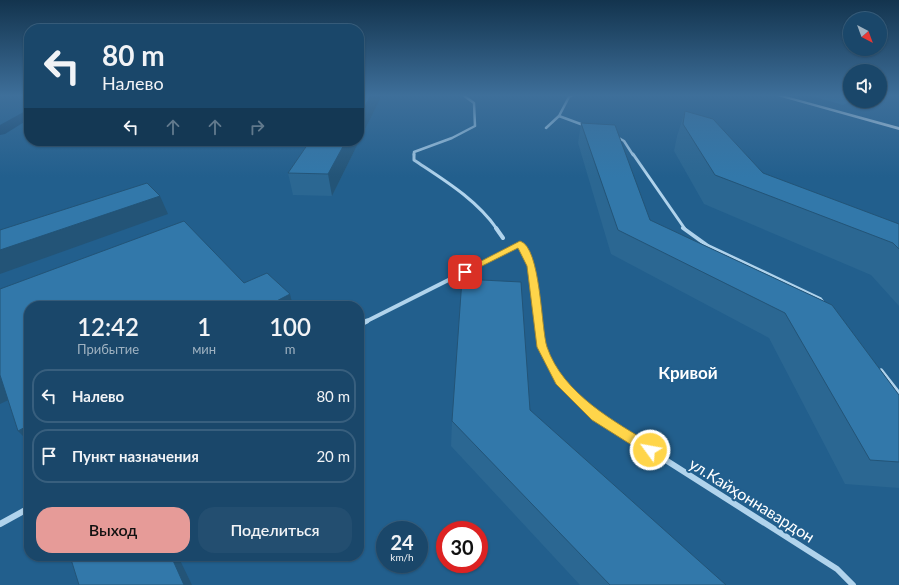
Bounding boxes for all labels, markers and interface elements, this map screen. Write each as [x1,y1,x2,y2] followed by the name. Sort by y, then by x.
[843,12,887,56] north arrow
[843,12,887,108] map controls
[102,38,165,72] text: 80 m
[36,40,88,92] icon: left
[843,64,887,108] button: sound
[102,72,164,94] text: Налево
[120,116,142,138] icon: left
[162,116,184,138] icon: ahead
[204,116,226,138] icon: ahead
[246,116,268,138] icon: right
[448,255,482,289] pin
[454,261,476,283] icon: arrive
[77,312,139,341] text: 12:42
[197,312,211,341] text: 1
[269,312,311,341] text: 100
[77,341,139,357] text: Прибытие
[192,341,216,357] text: мин
[285,341,295,357] text: m
[658,362,718,383] district label: Кривой
[38,385,60,407] icon: left
[72,387,124,405] text: Налево
[316,387,350,405] text: 80 m
[629,429,671,471] position arrow
[38,445,60,467] icon: arrive
[72,447,199,465] text: Пункт назначения
[316,447,350,465] text: 20 m
[686,453,818,546] street label: ул.Кайҳоннавардон
[36,507,190,553] button: Выход
[198,507,352,553] button: Поделиться
[436,521,488,573] speed limit sign: 30
[390,530,414,554] text: 24
[390,551,414,563] text: km/h

